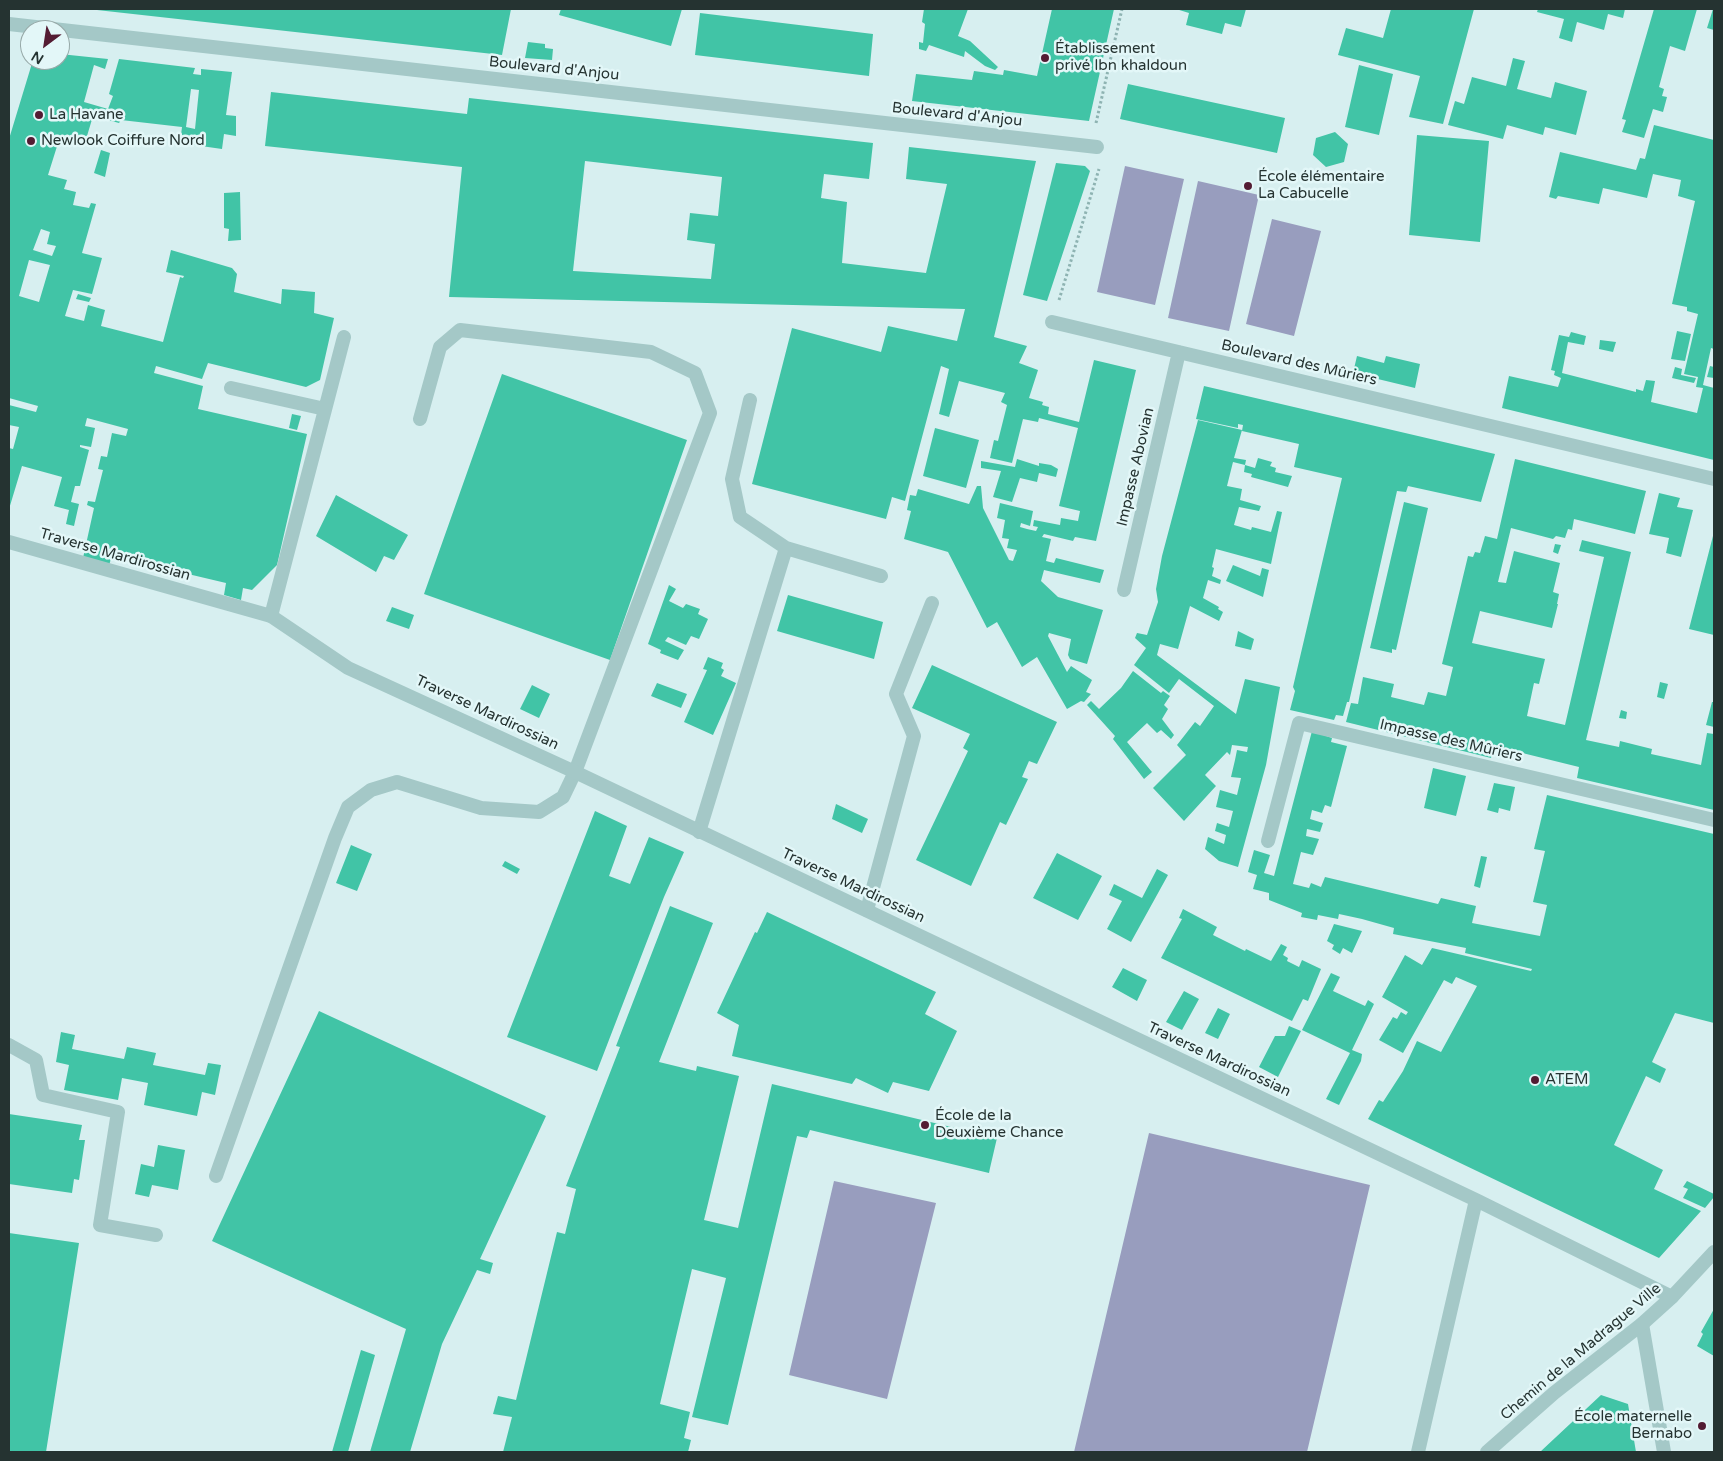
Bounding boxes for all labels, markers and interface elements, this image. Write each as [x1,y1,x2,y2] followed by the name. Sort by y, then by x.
[20,20,70,70] north arrow
[1055,40,1187,75] place label: Établissement privé Ibn khaldoun
[28,47,47,68] text: N
[1039,52,1051,64] marker: Établissement privé Ibn khaldoun
[488,53,620,85] street label: Boulevard d'Anjou
[891,99,1023,131] street label: Boulevard d'Anjou
[49,106,124,124] place label: La Havane
[33,109,45,121] marker: La Havane
[41,132,205,150] place label: Newlook Coiffure Nord
[25,135,37,147] marker: Newlook Coiffure Nord
[1258,168,1384,203] place label: École élémentaire La Cabucelle
[1242,180,1254,192] marker: École élémentaire La Cabucelle
[1219,336,1379,390] street label: Boulevard des Mûriers
[1114,406,1158,528] street label: Impasse Abovian
[38,525,192,585] street label: Traverse Mardirossian
[413,672,561,754] street label: Traverse Mardirossian
[1378,716,1524,766] street label: Impasse des Mûriers
[779,845,927,927] street label: Traverse Mardirossian
[1145,1019,1293,1101] street label: Traverse Mardirossian
[1545,1071,1588,1089] place label: ATEM
[1529,1074,1541,1086] marker: ATEM
[935,1107,1063,1142] place label: École de la Deuxième Chance
[919,1119,931,1131] marker: École de la Deuxième Chance
[1497,1280,1665,1424] street label: Chemin de la Madrague Ville
[1574,1408,1692,1443] place label: École maternelle Bernabo
[1696,1420,1708,1432] marker: École maternelle Bernabo

